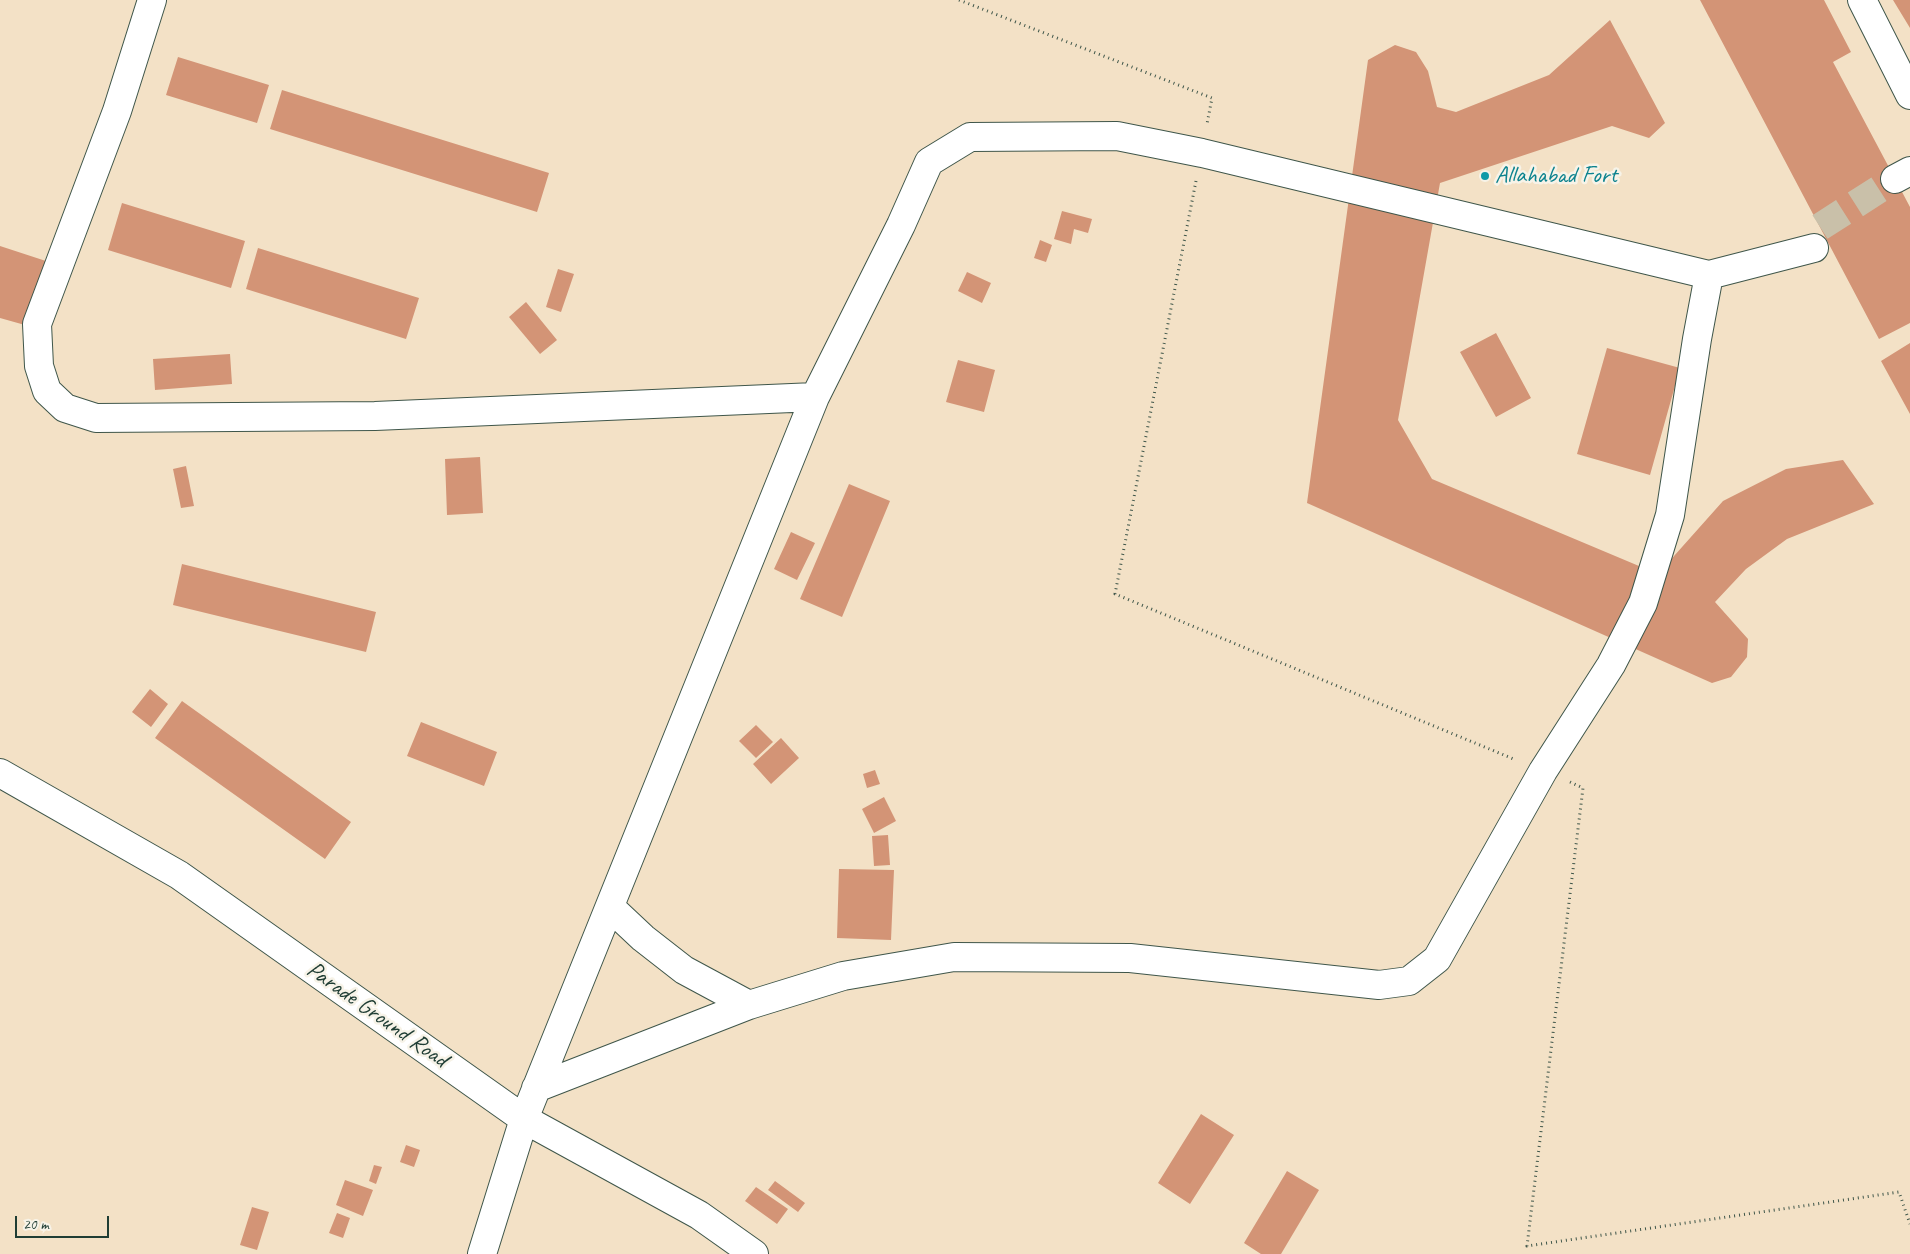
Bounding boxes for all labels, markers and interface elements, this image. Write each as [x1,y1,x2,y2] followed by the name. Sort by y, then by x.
[1495,162,1617,190] place label: Allahabad Fort
[1479,170,1491,182] marker: Allahabad Fort
[301,956,453,1074] street label: Parade Ground Road
[18,1206,111,1238] scale bar
[23,1215,49,1234] text: 20 m

